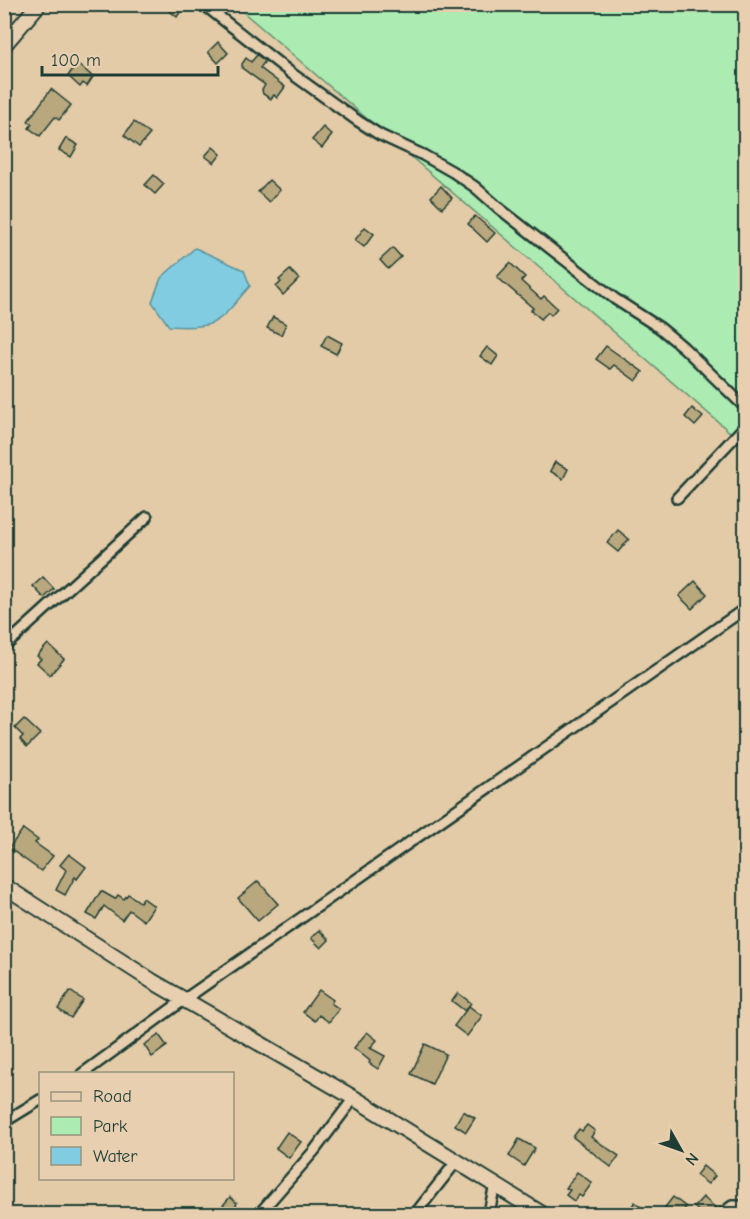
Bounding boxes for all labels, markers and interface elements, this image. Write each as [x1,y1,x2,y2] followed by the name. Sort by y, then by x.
[42,39,218,77] scale bar
[51,50,101,71] text: 100 m
[39,1072,234,1180] legend
[93,1086,132,1107] text: Road
[93,1116,128,1137] text: Park
[651,1120,711,1180] north arrow
[93,1146,138,1167] text: Water
[681,1149,702,1169] text: N

